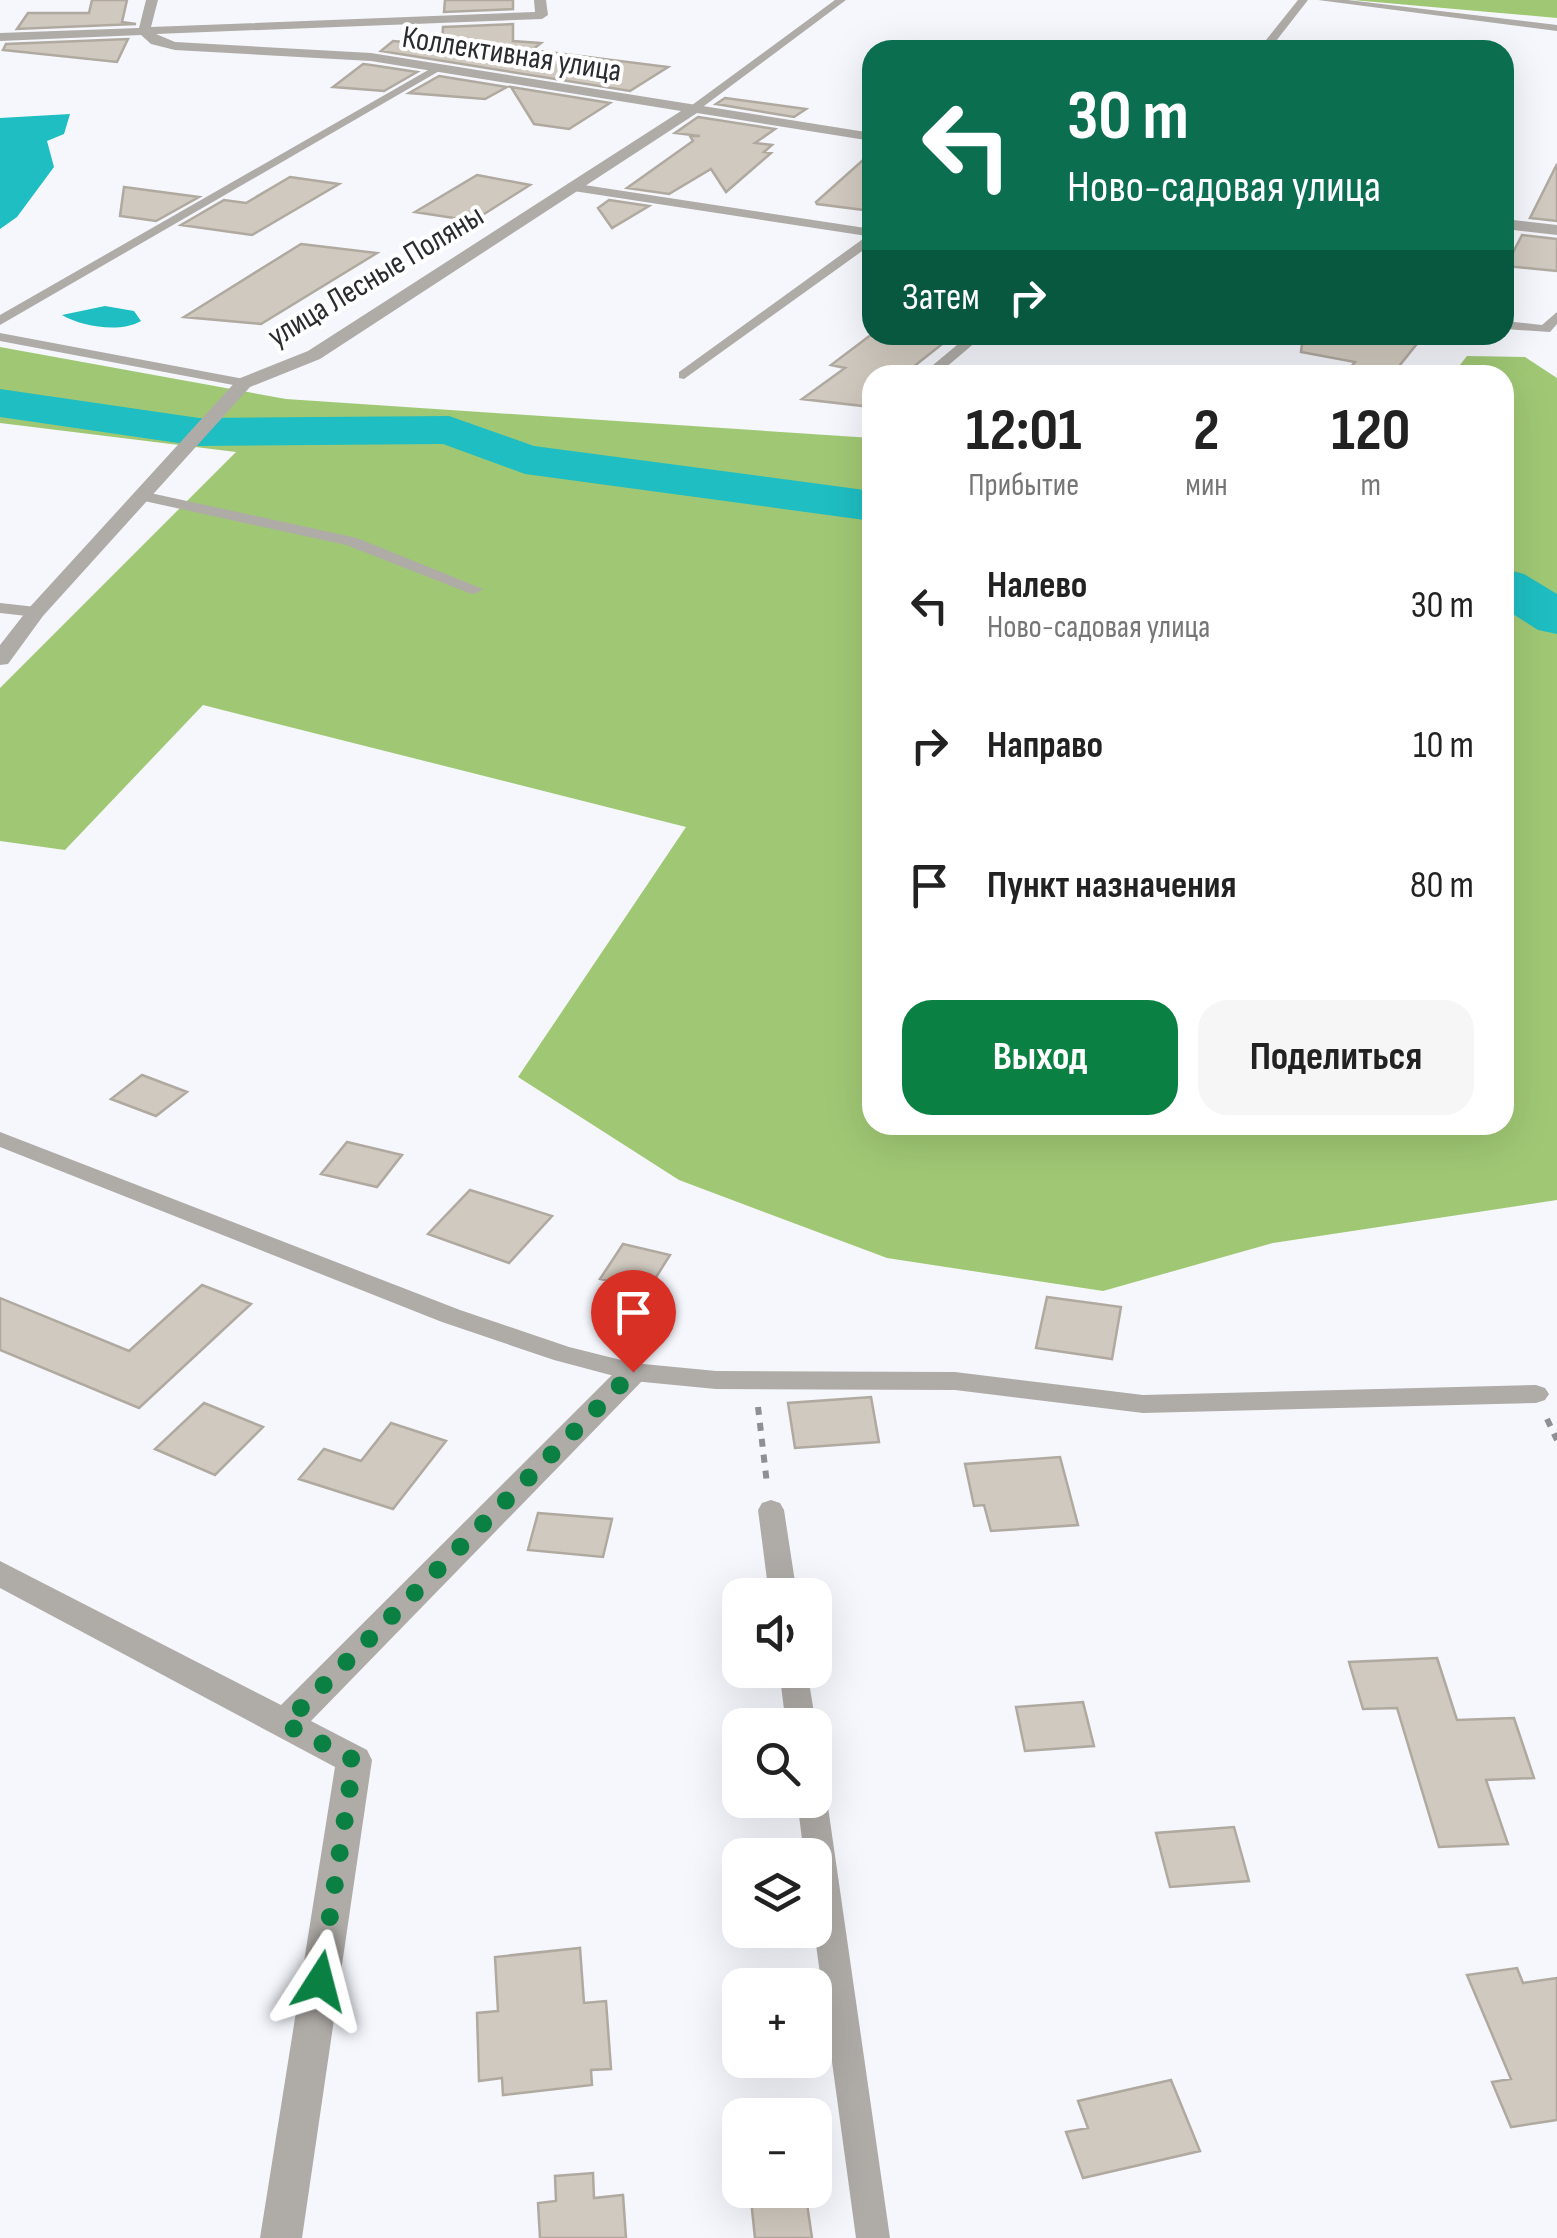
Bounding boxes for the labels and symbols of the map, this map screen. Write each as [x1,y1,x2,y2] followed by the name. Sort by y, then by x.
[399,18,624,91] street label: Коллективная улица
[261,197,491,356] street label: улица Лесные Поляны
[591,1270,676,1373] pin
[268,1929,372,2033] position arrow

